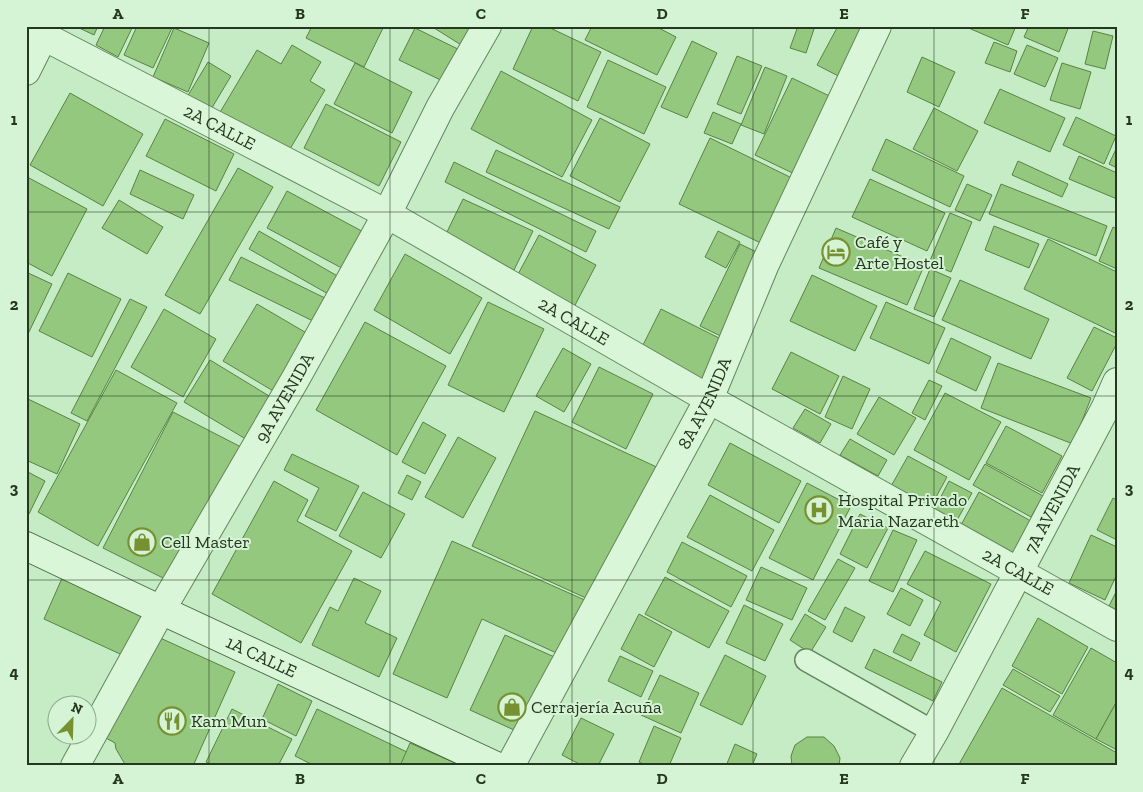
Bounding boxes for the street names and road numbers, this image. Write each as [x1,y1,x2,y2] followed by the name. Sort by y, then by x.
[180,100,259,155] street label: 2A CALLE
[535,292,613,350] street label: 2A CALLE
[250,348,319,446] street label: 9A AVENIDA
[673,353,736,453] street label: 8A AVENIDA
[1019,460,1085,557] street label: 7A AVENIDA
[979,543,1057,600] street label: 2A CALLE
[222,631,300,683] street label: 1A CALLE

